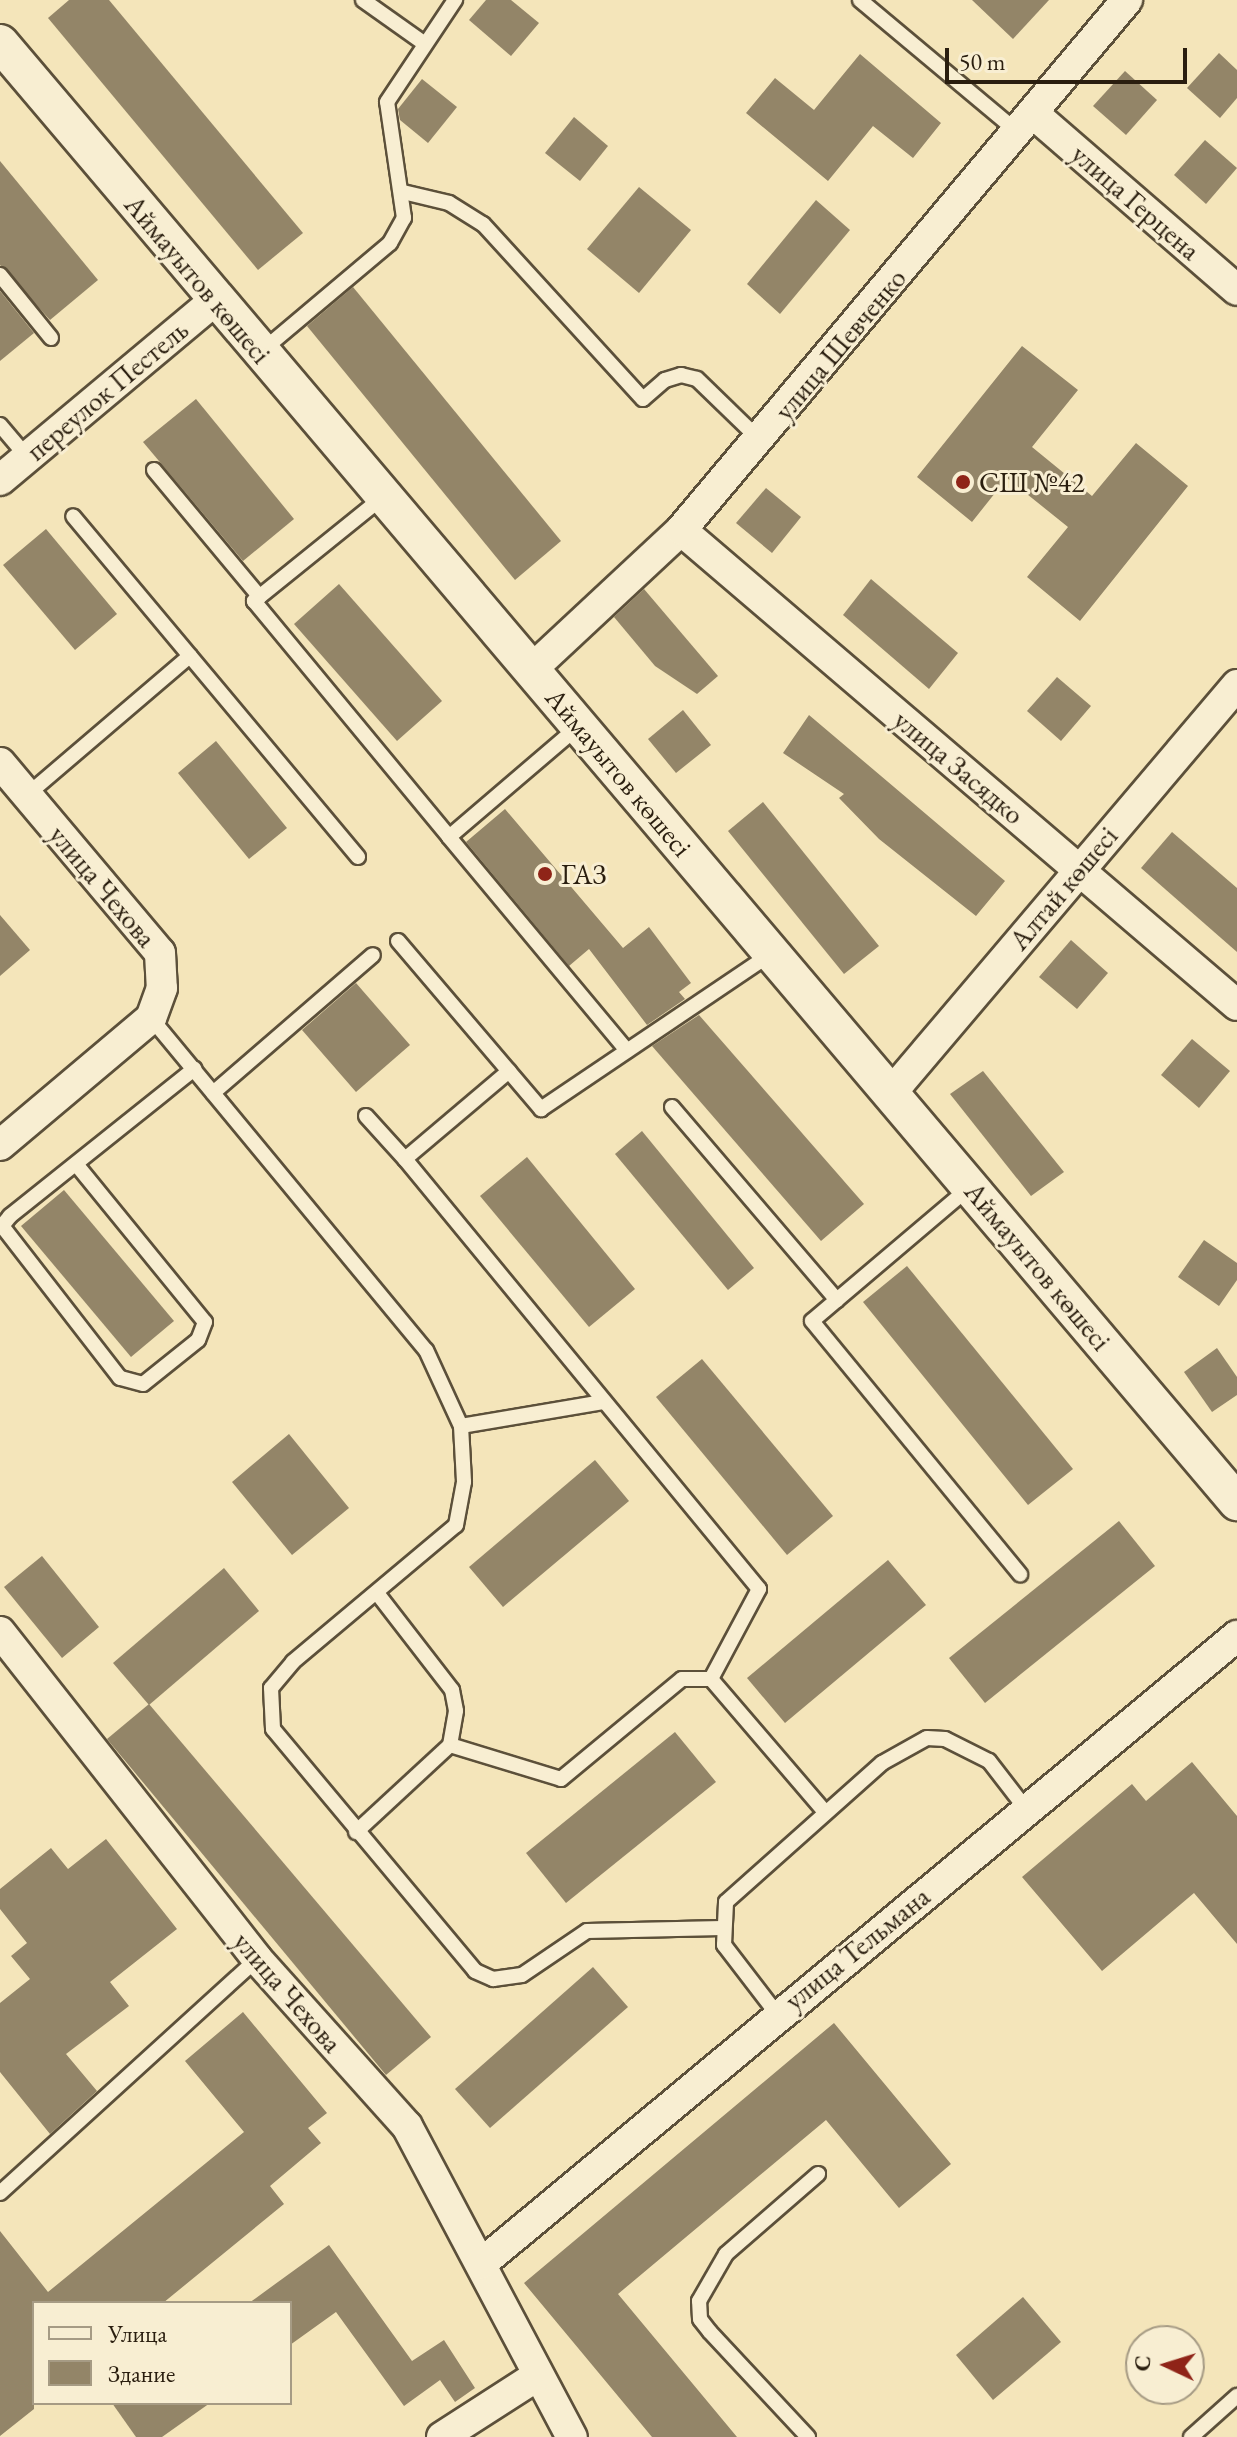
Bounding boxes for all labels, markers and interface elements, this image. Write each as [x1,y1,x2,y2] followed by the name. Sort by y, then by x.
[949,32,1191,82] scale bar
[959,46,1006,77] text: 50 m
[1065,137,1207,267] street label: улица Герцена
[118,188,278,370] street label: Аймауытов көшесі
[767,262,913,426] street label: улица Шевченко
[19,313,195,467] street label: переулок Пестель
[979,465,1085,499] place label: СШ №42
[954,473,972,491] marker: СШ №42
[539,681,699,863] street label: Аймауытов көшесі
[887,703,1031,831] street label: улица Засядко
[42,818,164,954] street label: улица Чехова
[1002,819,1124,957] street label: Алтай көшесі
[561,857,607,891] place label: ГАЗ
[536,865,554,883] marker: ГАЗ
[958,1175,1118,1357] street label: Аймауытов көшесі
[778,1879,936,2017] street label: улица Тельмана
[227,1925,349,2059] street label: улица Чехова
[32,2301,292,2405] legend
[108,2318,167,2349] text: Улица
[1125,2325,1205,2405] north arrow
[1128,2355,1158,2372] text: С
[108,2358,175,2389] text: Здание

